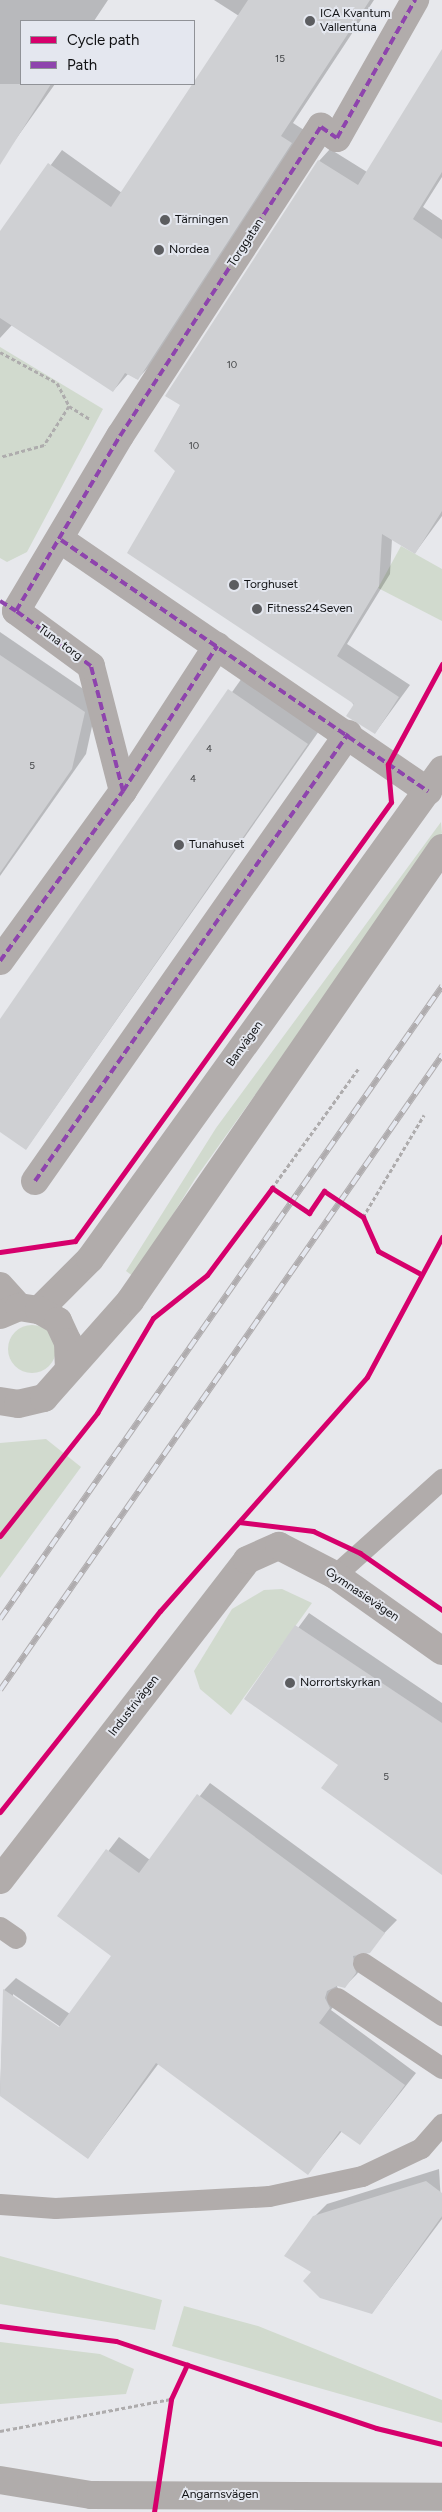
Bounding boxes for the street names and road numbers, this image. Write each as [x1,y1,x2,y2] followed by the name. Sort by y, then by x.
[225,216,267,270] street label: Torggatan
[35,622,85,664] street label: Tuna torg
[224,1018,266,1070] street label: Banvägen
[322,1565,402,1625] street label: Gymnasievägen
[106,1673,162,1739] street label: Industrivägen
[182,2488,258,2502] street label: Angarnsvägen

